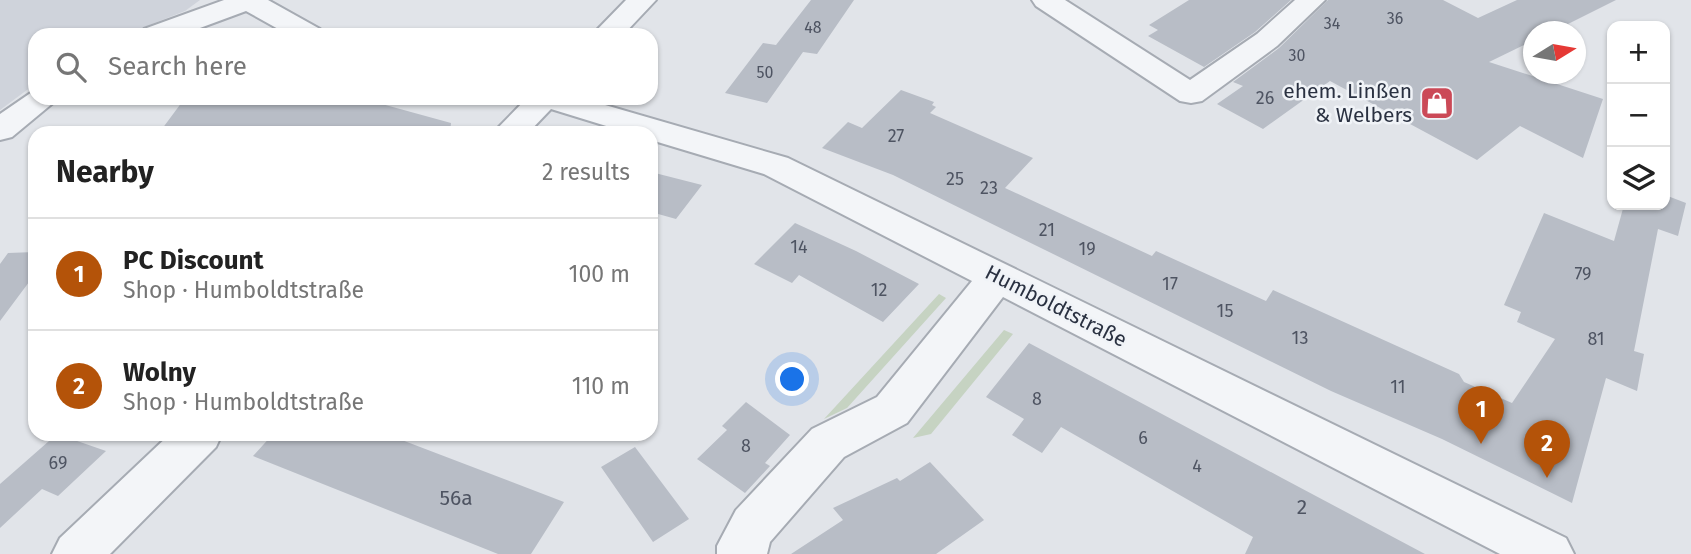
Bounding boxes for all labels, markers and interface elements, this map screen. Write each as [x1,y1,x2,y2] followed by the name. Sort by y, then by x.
[1387,9,1403,28] house number: 36
[1324,14,1341,33] house number: 34
[804,18,822,37] house number: 48
[1523,21,1586,84] north arrow
[1607,21,1670,210] map controls
[1607,21,1670,84] button: +
[28,28,658,105] search box
[1289,46,1306,65] house number: 30
[52,48,90,86] icon: search
[108,51,247,82] text: Search here
[757,63,774,82] house number: 50
[1283,78,1412,128] place label: ehem. Linßen & Welbers
[1418,84,1456,122] shop icon: ehem. Linßen & Welbers
[1607,84,1670,147] button: −
[1256,87,1274,109] house number: 26
[888,125,904,147] house number: 27
[1607,147,1670,210] button: layers
[56,154,154,190] text: Nearby
[542,158,630,186] text: 2 results
[946,168,964,190] house number: 25
[980,177,998,199] house number: 23
[1039,219,1055,241] house number: 21
[790,236,808,258] house number: 14
[1078,238,1096,260] house number: 19
[123,245,264,276] text: PC Discount
[981,259,1131,353] street label: Humboldtstraße
[74,260,84,288] text: 1
[569,260,630,288] text: 100 m
[1574,263,1592,285] house number: 79
[1162,273,1178,295] house number: 17
[123,276,364,304] text: Shop · Humboldtstraße
[871,279,887,301] house number: 12
[1217,300,1233,322] house number: 15
[1292,327,1308,349] house number: 13
[1587,328,1605,350] house number: 81
[123,357,196,388] text: Wolny
[775,362,809,396] your location
[73,372,85,400] text: 2
[572,372,630,400] text: 110 m
[1390,376,1406,398] house number: 11
[1458,386,1504,444] pin: 1
[123,388,364,416] text: Shop · Humboldtstraße
[1032,388,1042,410] house number: 8
[1524,420,1570,478] pin: 2
[1138,427,1148,449] house number: 6
[741,435,751,457] house number: 8
[49,452,67,474] house number: 69
[1192,455,1202,477] house number: 4
[439,485,473,511] house number: 56a
[1297,494,1307,520] house number: 2

